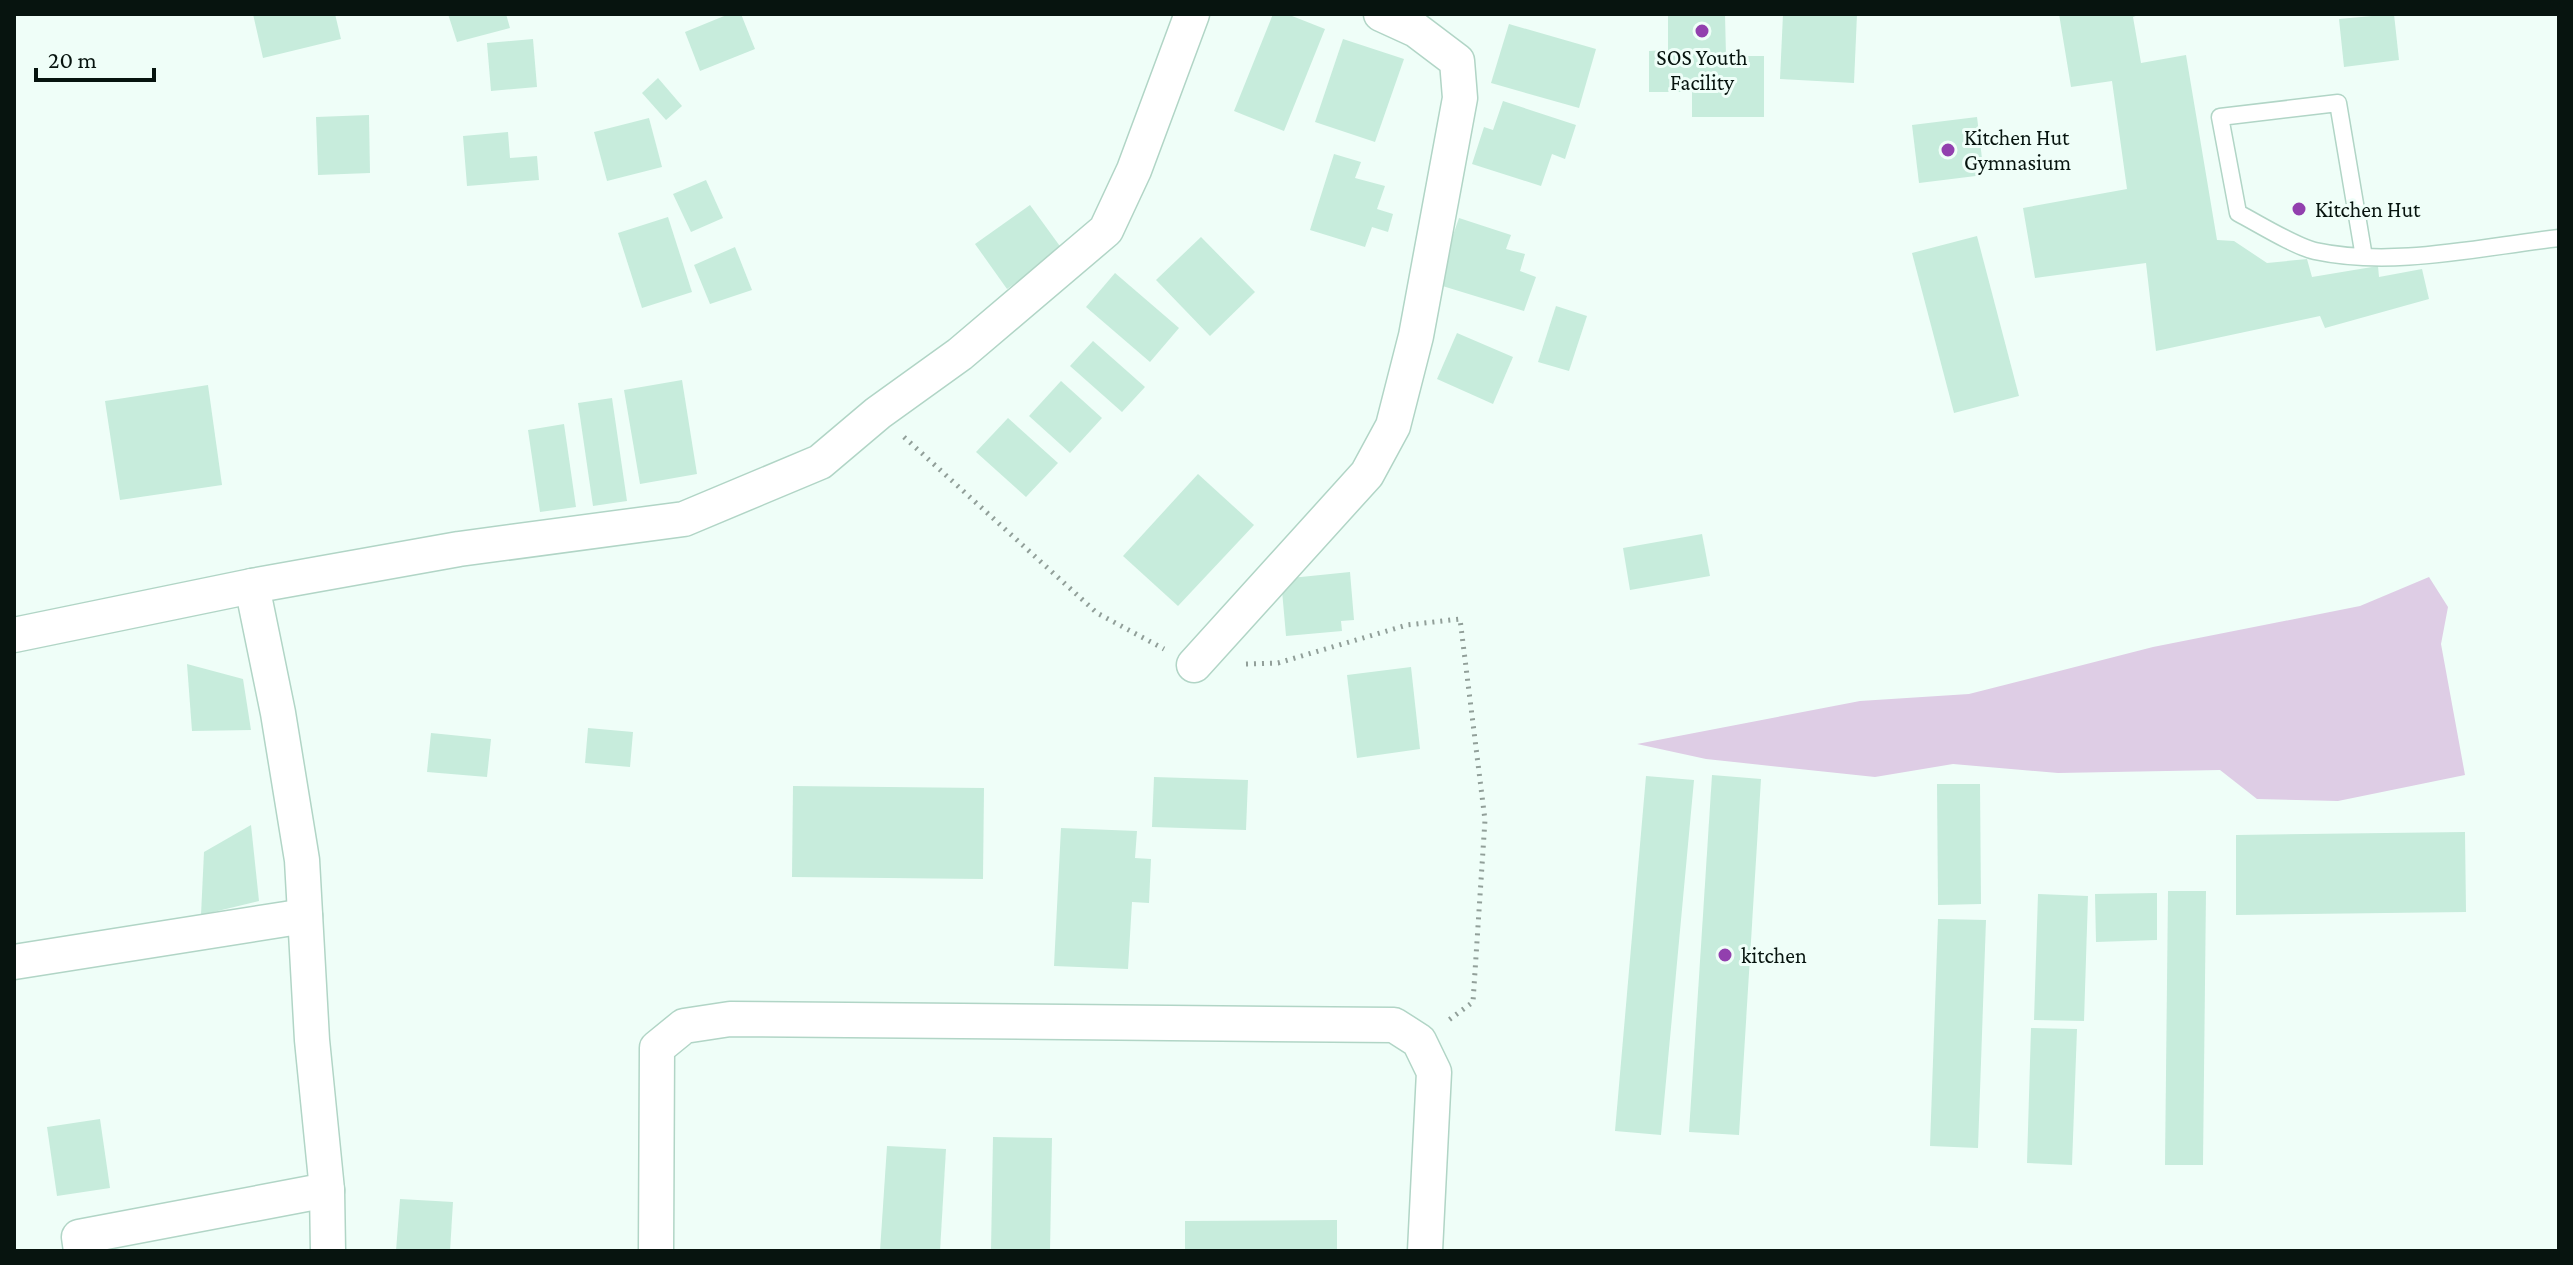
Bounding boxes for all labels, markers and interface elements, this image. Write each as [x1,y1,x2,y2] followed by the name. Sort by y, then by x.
[1693,22,1711,40] marker: SOS Youth Facility
[36,32,154,82] scale bar
[1656,45,1748,95] place label: SOS Youth Facility
[48,46,97,73] text: 20 m
[1964,125,2072,175] place label: Kitchen Hut Gymnasium
[1939,141,1957,159] marker: Kitchen Hut Gymnasium
[2315,197,2421,222] place label: Kitchen Hut
[2290,200,2308,218] marker: Kitchen Hut
[1741,943,1807,968] place label: kitchen
[1716,946,1734,964] marker: kitchen

